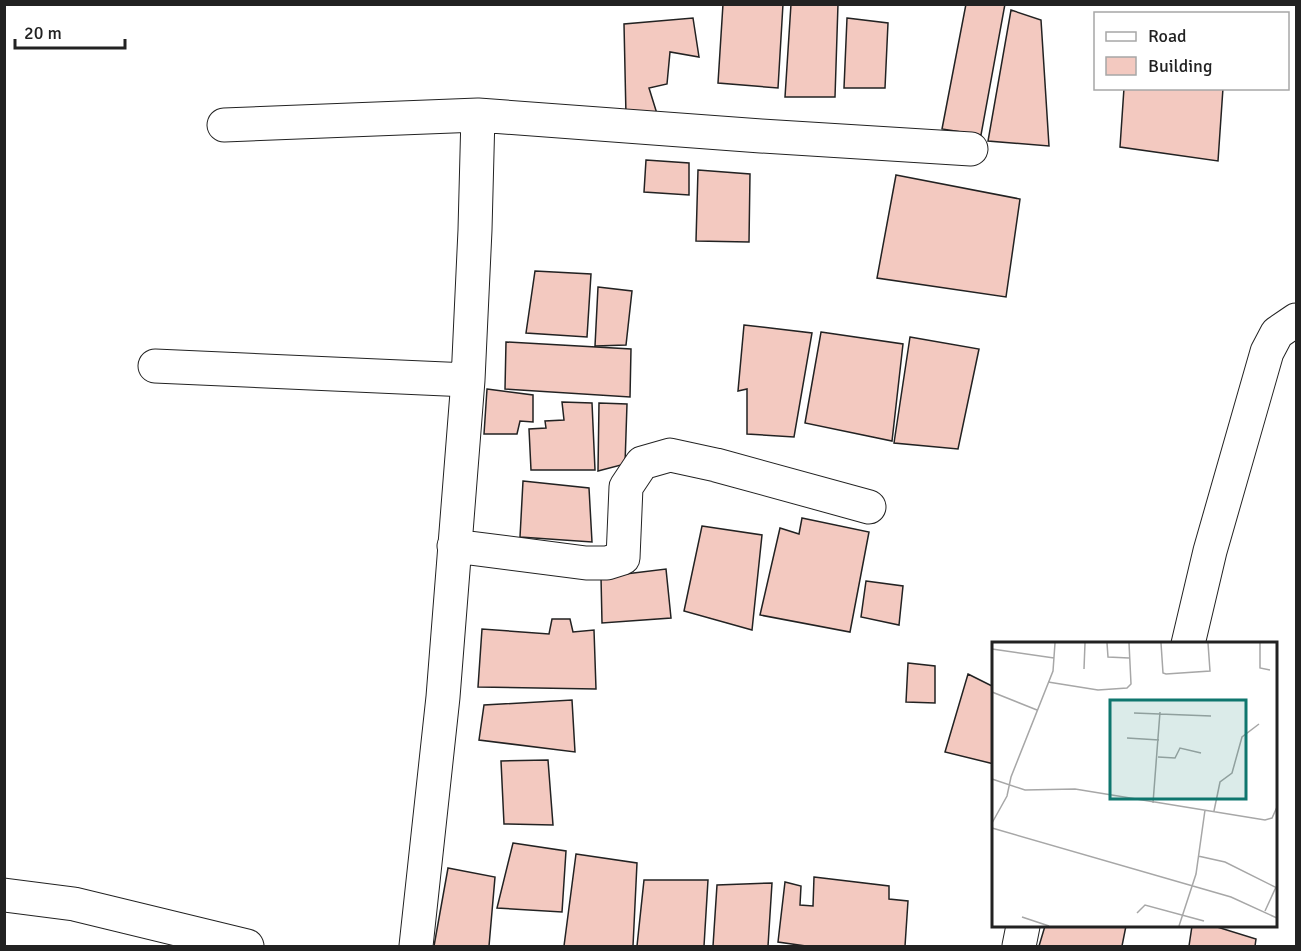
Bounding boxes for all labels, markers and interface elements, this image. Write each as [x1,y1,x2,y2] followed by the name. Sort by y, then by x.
[15,12,124,50] scale bar
[1094,12,1289,90] legend
[24,22,62,44] text: 20 m
[1148,25,1187,47] text: Road
[1148,55,1212,77] text: Building
[992,642,1277,927] inset map

